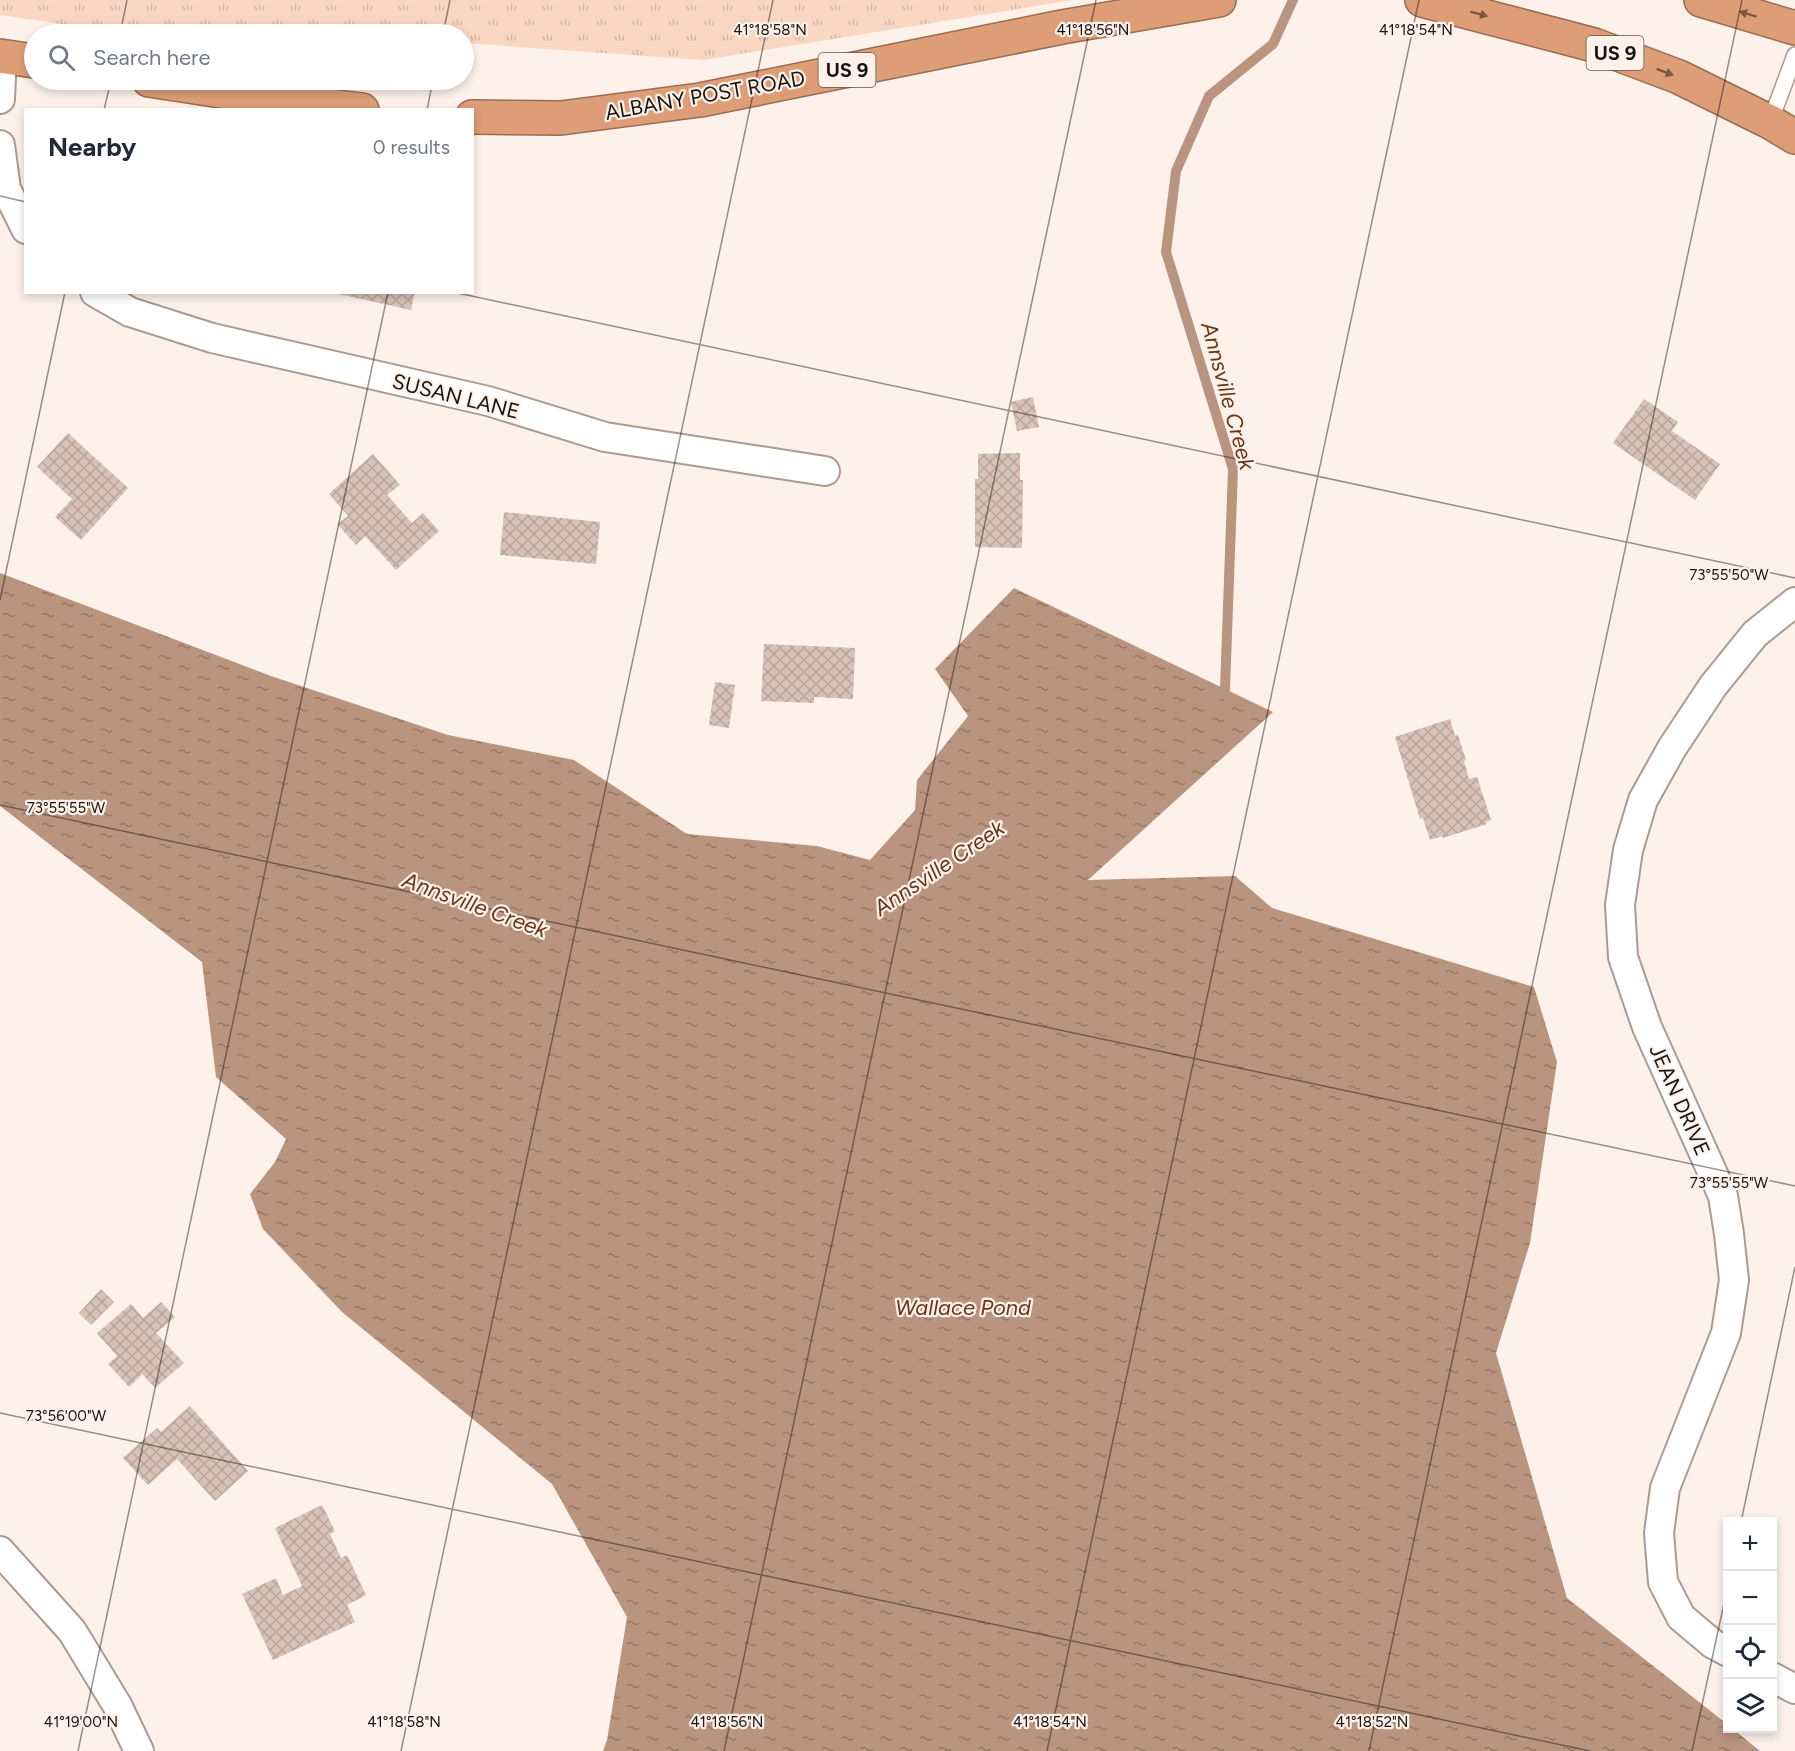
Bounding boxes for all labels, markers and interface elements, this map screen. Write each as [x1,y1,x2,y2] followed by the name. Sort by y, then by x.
[1739,9,1757,18] one-way arrow
[1470,10,1488,19] one-way arrow
[733,21,807,39] text: 41°18'58"N
[1057,21,1129,39] text: 41°18'56"N
[1379,21,1453,39] text: 41°18'54"N
[24,24,474,90] search box
[1586,36,1644,70] road number: US 9
[45,41,78,74] icon: search
[93,44,211,71] text: Search here
[818,53,876,87] road number: US 9
[603,65,807,125] street label: ALBANY POST ROAD
[1656,68,1674,77] one-way arrow
[48,131,136,163] text: Nearby
[373,135,450,159] text: 0 results
[1195,318,1261,474] water label: Annsville Creek
[390,368,522,424] street label: SUSAN LANE
[1689,566,1769,584] text: 73°55'50"W
[27,799,106,817] text: 73°55'55"W
[868,814,1011,922] water label: Annsville Creek
[398,866,552,944] water label: Annsville Creek
[1644,1040,1716,1160] street label: JEAN DRIVE
[1690,1174,1769,1192] text: 73°55'55"W
[895,1294,1032,1321] water label: Wallace Pond
[26,1407,107,1425] text: 73°56'00"W
[1723,1517,1777,1733] map controls
[1723,1517,1777,1571] button: +
[1723,1571,1777,1625] button: −
[1723,1625,1777,1679] button: locate
[1723,1679,1777,1733] button: layers
[44,1713,118,1731] text: 41°19'00"N
[367,1713,441,1731] text: 41°18'58"N
[691,1713,763,1731] text: 41°18'56"N
[1013,1713,1087,1731] text: 41°18'54"N
[1336,1713,1408,1731] text: 41°18'52"N

